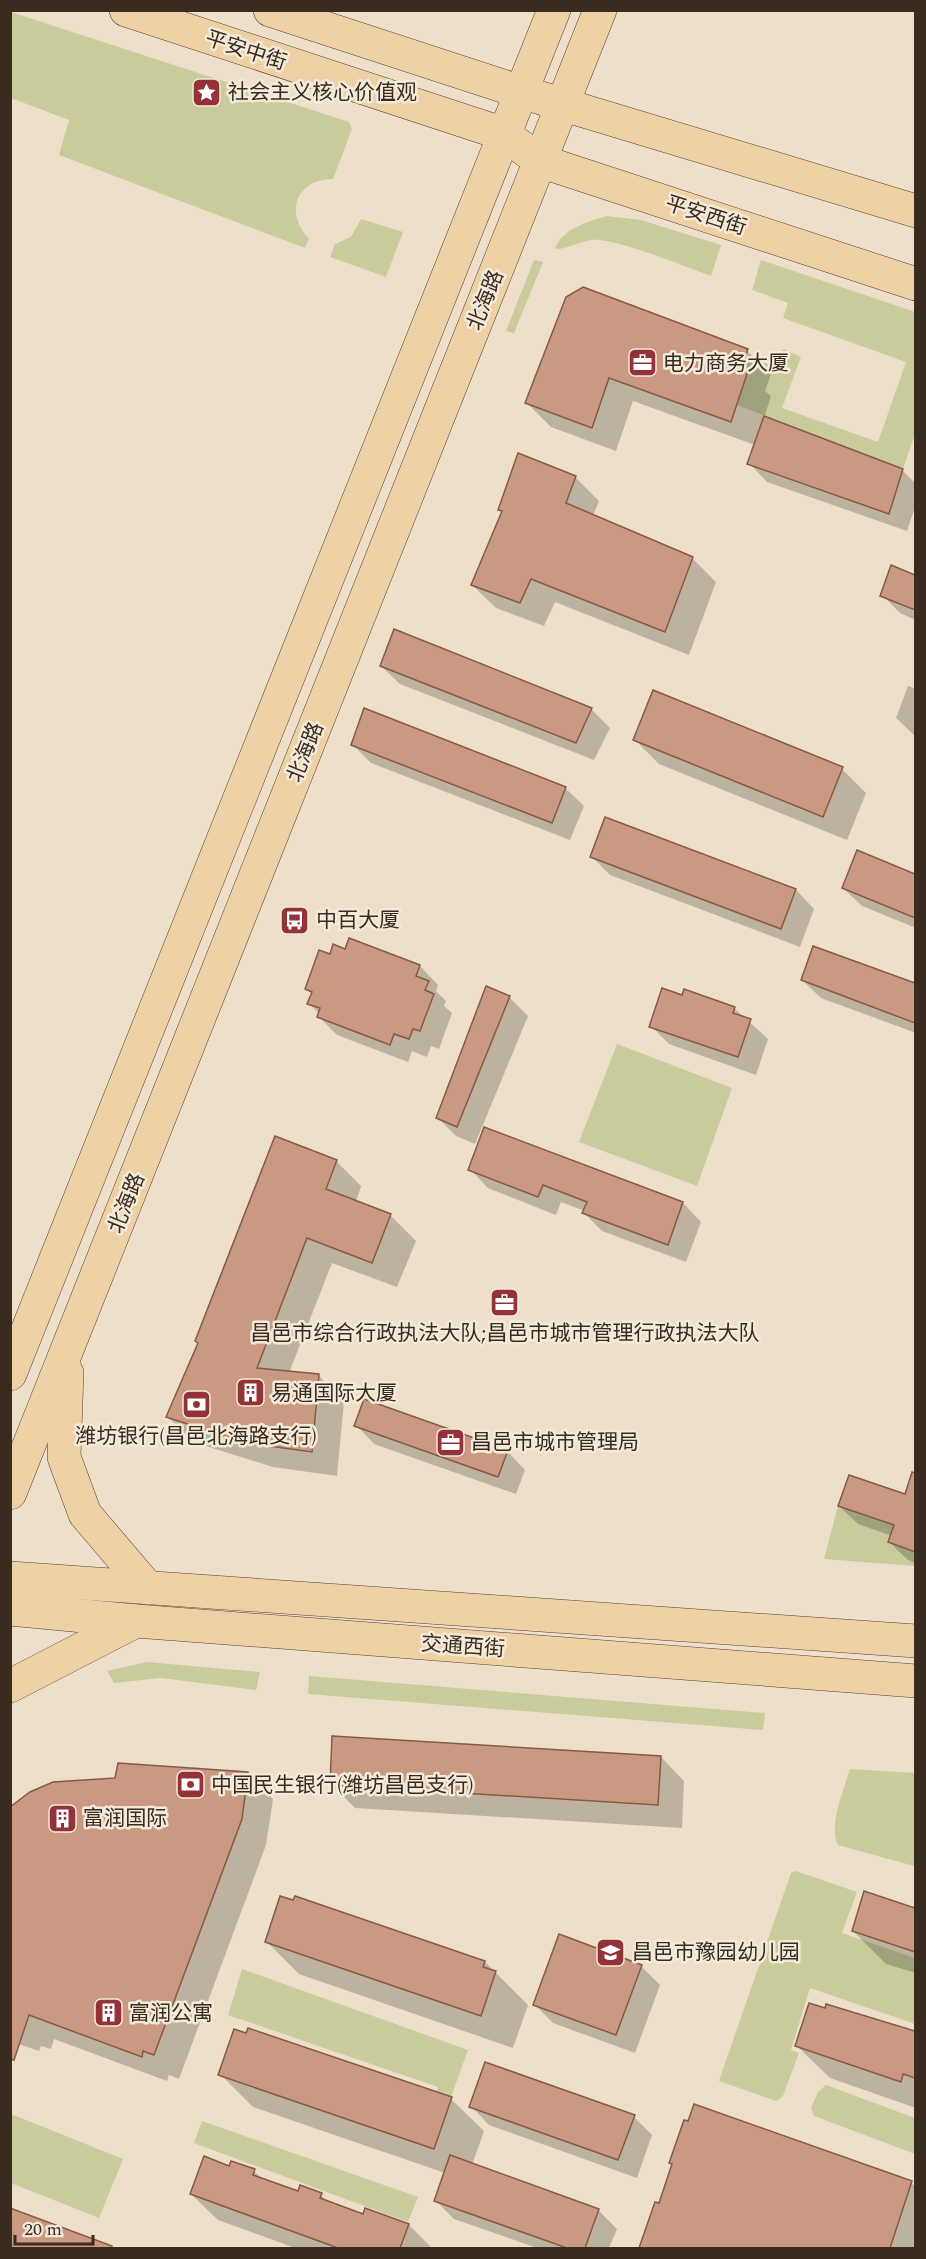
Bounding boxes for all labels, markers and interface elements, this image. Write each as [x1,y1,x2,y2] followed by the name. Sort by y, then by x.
[201,23,291,79] street label: 平安中街
[191,76,223,108] place icon: 社会主义核心价值观
[228,77,417,109] place label: 社会主义核心价值观
[661,188,751,244] street label: 平安西街
[459,265,513,336] street label: 北海路
[626,347,658,379] office icon: 电力商务大厦
[663,348,789,380] place label: 电力商务大厦
[279,717,333,788] street label: 北海路
[279,904,311,936] bus stop icon: 中百大厦
[316,905,400,937] place label: 中百大厦
[100,1168,154,1239] street label: 北海路
[489,1286,521,1318] office icon: 昌邑市综合行政执法大队;昌邑市城市管理行政执法大队
[250,1318,760,1350] place label: 昌邑市综合行政执法大队;昌邑市城市管理行政执法大队
[234,1377,266,1409] building icon: 易通国际大厦
[271,1378,397,1410] place label: 易通国际大厦
[180,1389,212,1421] bank icon: 潍坊银行(昌邑北海路支行)
[75,1421,317,1453] place label: 潍坊银行(昌邑北海路支行)
[434,1426,466,1458] office icon: 昌邑市城市管理局
[471,1427,639,1459] place label: 昌邑市城市管理局
[420,1628,506,1666] street label: 交通西街
[174,1769,206,1801] bank icon: 中国民生银行(潍坊昌邑支行)
[211,1770,474,1802] place label: 中国民生银行(潍坊昌邑支行)
[46,1802,78,1834] building icon: 富润国际
[83,1803,167,1835] place label: 富润国际
[595,1936,627,1968] school or university icon: 昌邑市豫园幼儿园
[632,1937,800,1969] place label: 昌邑市豫园幼儿园
[92,1997,124,2029] building icon: 富润公寓
[129,1998,213,2030] place label: 富润公寓
[15,2208,93,2246] scale bar
[24,2216,62,2243] text: 20 m

